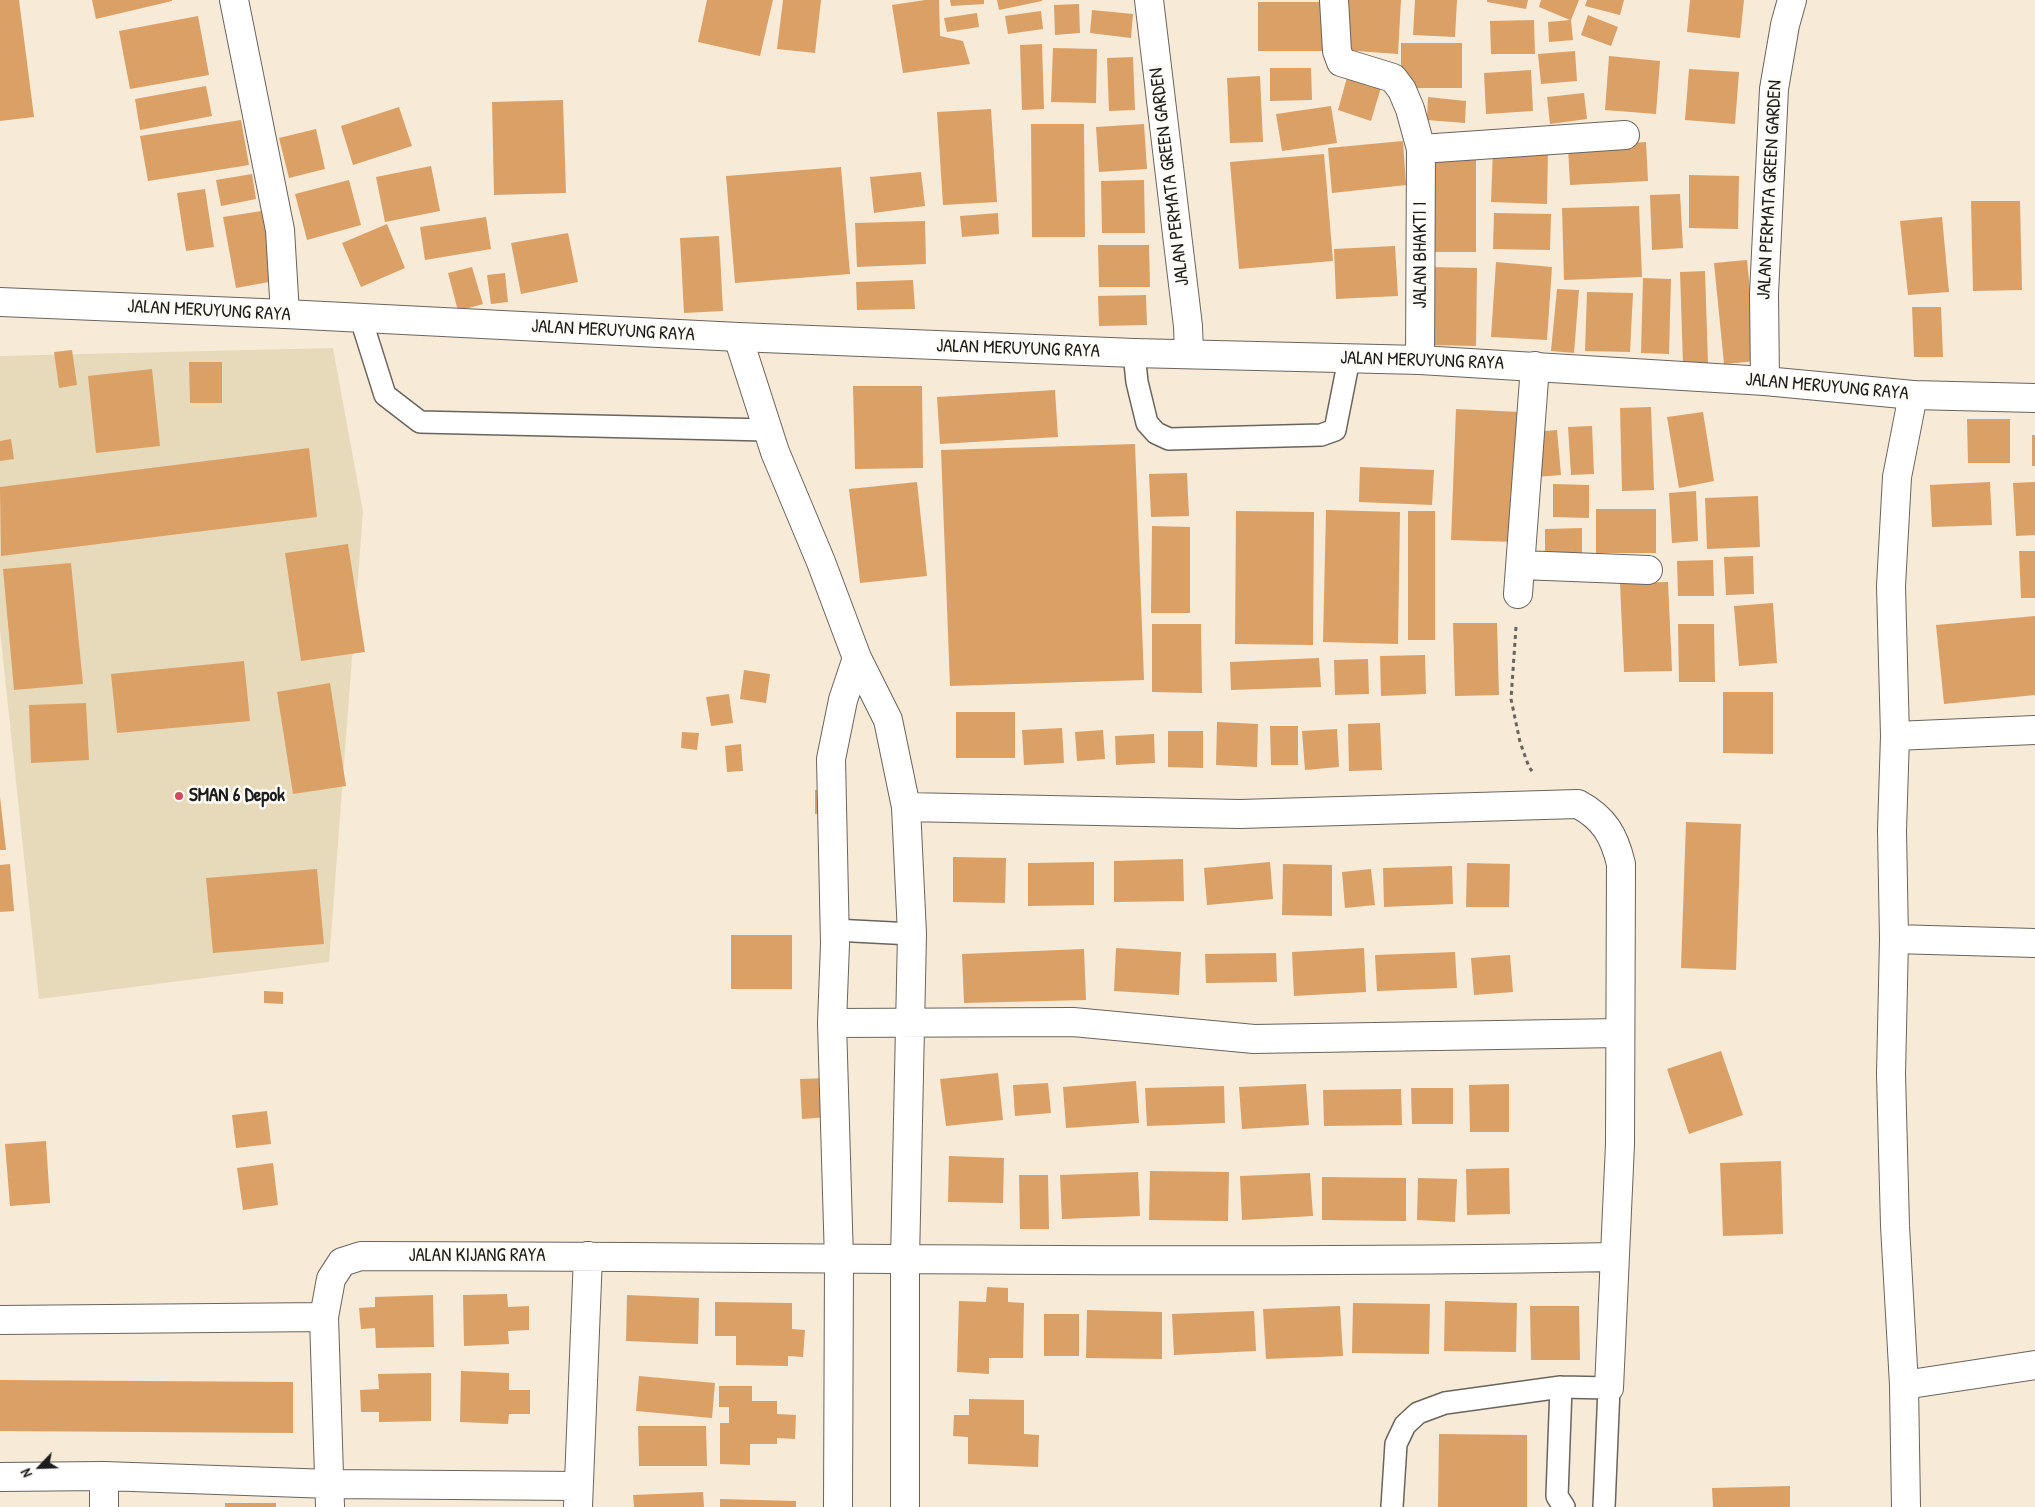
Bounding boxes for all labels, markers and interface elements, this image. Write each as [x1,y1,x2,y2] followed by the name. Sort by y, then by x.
[1145,66,1195,288] street label: JALAN PERMATA GREEN GARDEN
[1753,80,1787,300] street label: JALAN PERMATA GREEN GARDEN
[1410,201,1432,309] street label: JALAN BHAKTI I
[127,295,291,327] street label: JALAN MERUYUNG RAYA
[531,315,695,347] street label: JALAN MERUYUNG RAYA
[936,335,1100,363] street label: JALAN MERUYUNG RAYA
[1340,347,1504,375] street label: JALAN MERUYUNG RAYA
[1744,369,1910,405] street label: JALAN MERUYUNG RAYA
[189,785,285,807] place label: SMAN 6 Depok
[173,790,185,802] marker: SMAN 6 Depok
[409,1245,545,1267] street label: JALAN KIJANG RAYA
[15,1442,65,1492] north arrow
[16,1466,36,1481] text: N

